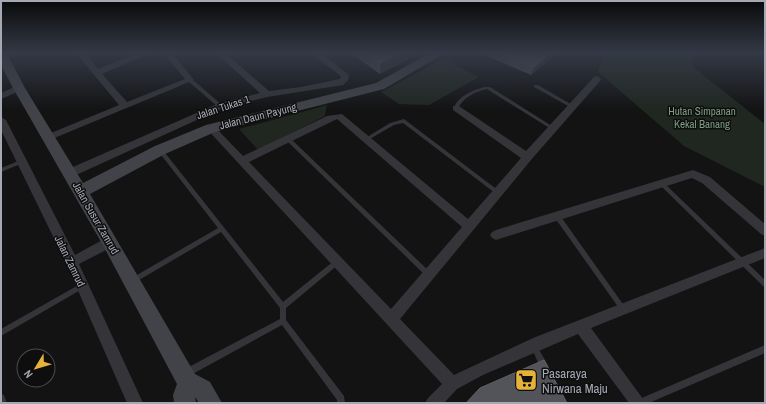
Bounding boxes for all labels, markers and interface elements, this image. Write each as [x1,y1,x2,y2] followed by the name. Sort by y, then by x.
[195,92,251,122] street label: Jalan Tukas 1
[218,100,298,132] street label: Jalan Daun Payung
[668,104,736,131] park label: Hutan Simpanan Kekal Banang
[70,179,122,257] street label: Jalan Susur Zamrud
[52,233,88,289] street label: Jalan Zamrud
[16,348,56,388] north arrow
[542,365,608,397] place label: Pasaraya Nirwana Maju
[21,367,36,381] text: N
[513,367,539,393] supermarket icon: Pasaraya Nirwana Maju

